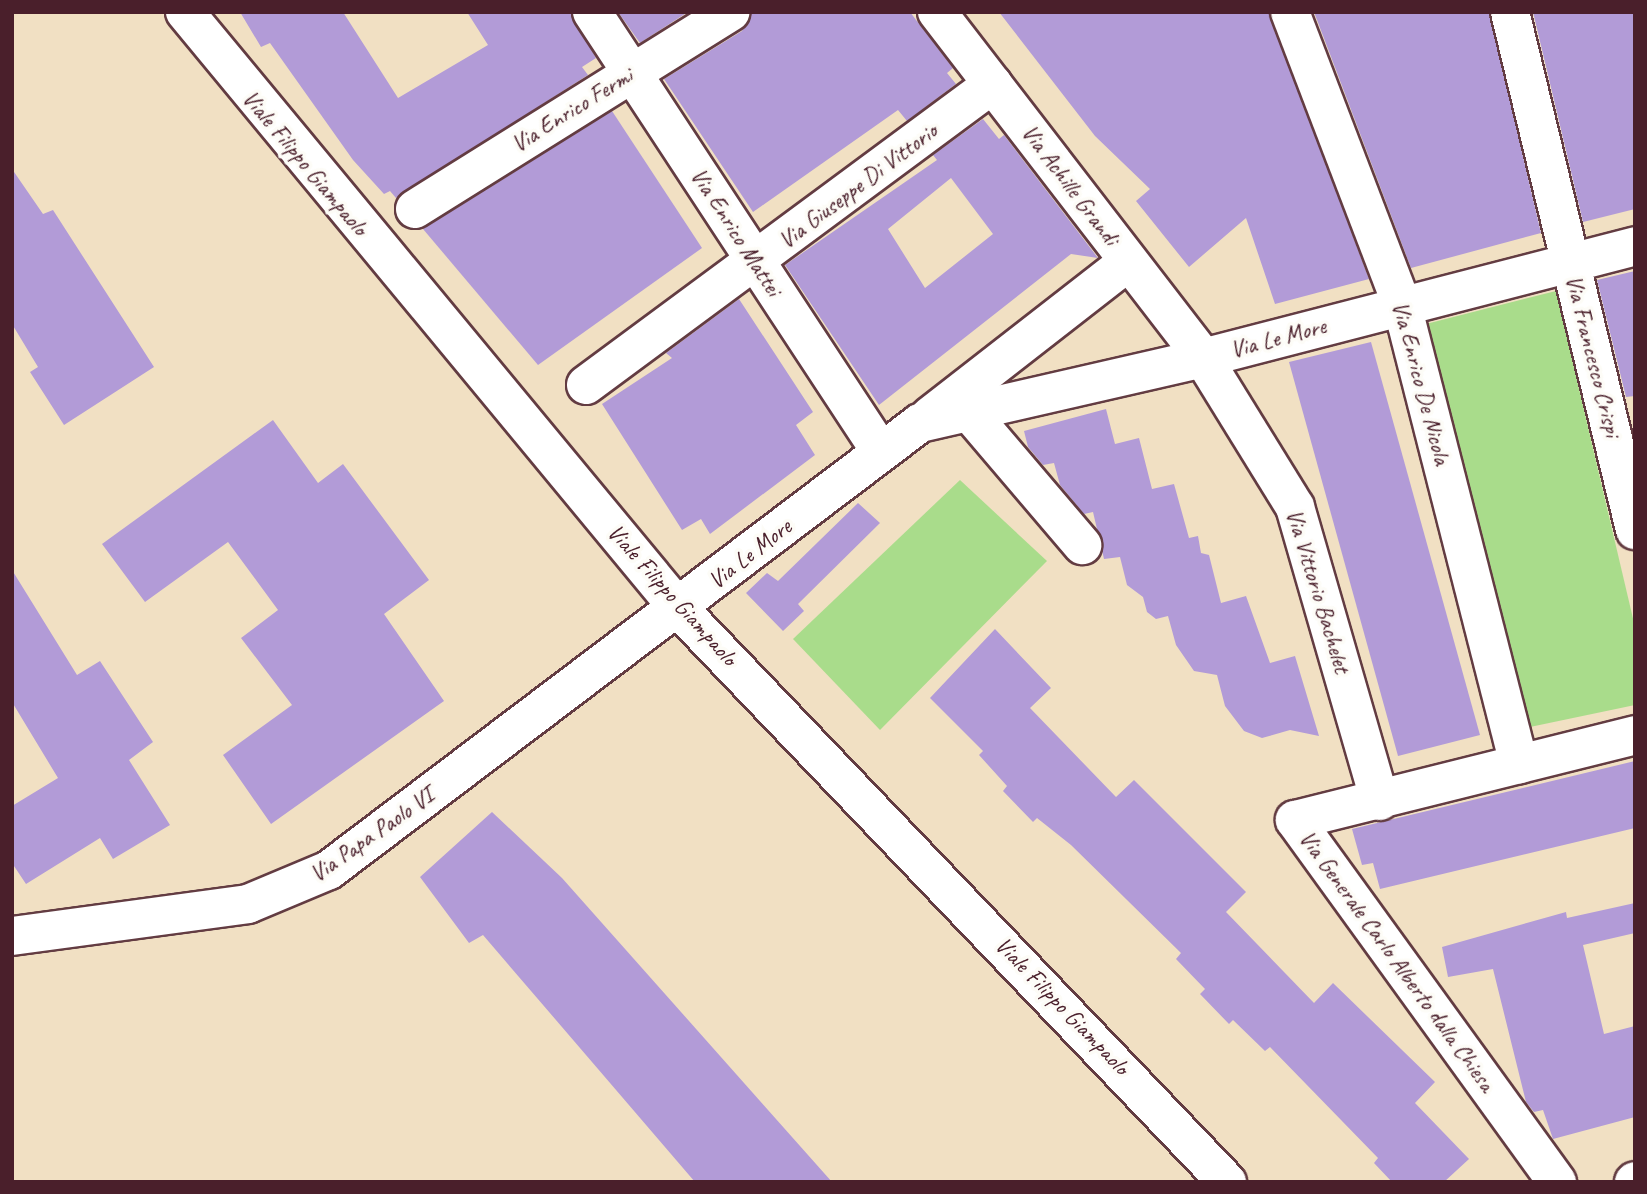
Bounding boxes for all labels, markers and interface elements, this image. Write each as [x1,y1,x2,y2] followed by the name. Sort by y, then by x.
[506,61,638,159] street label: Via Enrico Fermi
[236,85,374,241] street label: Viale Filippo Giampaolo
[773,117,943,255] street label: Via Giuseppe Di Vittorio
[1015,119,1125,251] street label: Via Achille Grandi
[684,162,788,302] street label: Via Enrico Mattei
[1559,272,1627,440] street label: Via Francesco Crispi
[1385,297,1457,469] street label: Via Enrico De Nicola
[1227,311,1329,365] street label: Via Le More
[1279,506,1357,676] street label: Via Vittorio Bachelet
[703,513,797,595] street label: Via Le More
[601,519,743,671] street label: Viale Filippo Giampaolo
[304,781,440,889] street label: Via Papa Paolo VI
[1292,825,1502,1097] street label: Via Generale Carlo Alberto dalla Chiesa
[989,931,1135,1081] street label: Viale Filippo Giampaolo

